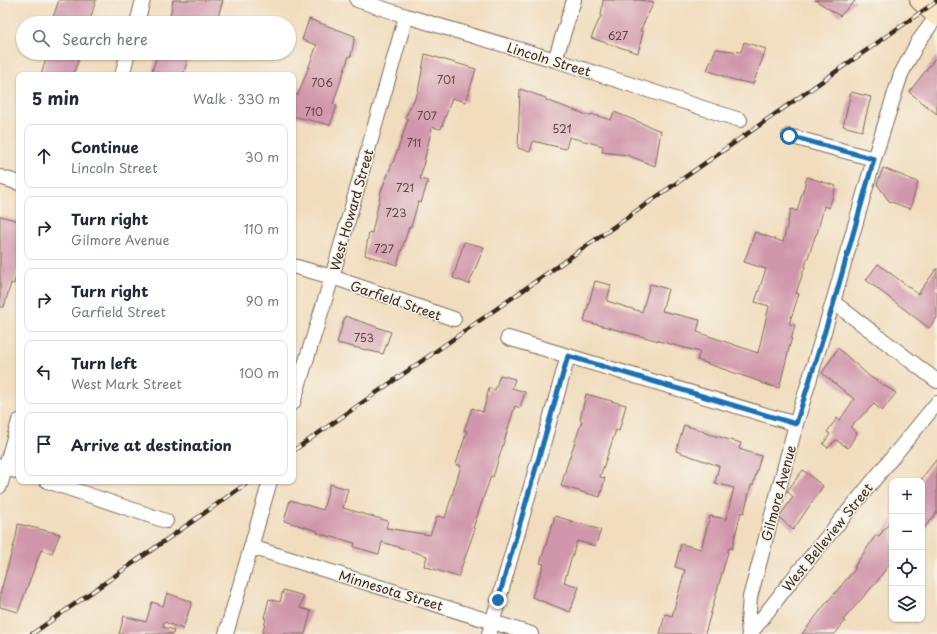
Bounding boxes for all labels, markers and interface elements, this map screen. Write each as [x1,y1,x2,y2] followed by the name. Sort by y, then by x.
[16,16,296,60] search box
[30,27,52,49] icon: search
[62,27,148,50] text: Search here
[608,27,628,44] house number: 627
[505,37,593,81] street label: Lincoln Street
[437,71,455,88] house number: 701
[311,74,333,91] house number: 706
[32,85,79,111] text: 5 min
[193,89,280,108] text: Walk · 330 m
[305,103,323,120] house number: 710
[417,107,437,124] house number: 707
[552,120,572,137] house number: 521
[780,127,798,145] route start
[407,134,421,151] house number: 711
[71,135,139,158] text: Continue
[33,145,55,167] icon: ahead
[245,147,279,166] text: 30 m
[324,147,378,273] street label: West Howard Street
[71,158,157,177] text: Lincoln Street
[396,179,414,196] house number: 721
[385,204,407,221] house number: 723
[71,207,148,230] text: Turn right
[33,217,55,239] icon: right
[244,219,279,238] text: 110 m
[71,230,170,249] text: Gilmore Avenue
[374,240,394,257] house number: 727
[348,276,444,324] street label: Garfield Street
[71,279,148,302] text: Turn right
[33,289,55,311] icon: right
[246,291,279,310] text: 90 m
[71,302,166,321] text: Garfield Street
[354,329,374,346] house number: 753
[71,351,137,374] text: Turn left
[33,361,55,383] icon: left
[239,363,279,382] text: 100 m
[71,374,182,393] text: West Mark Street
[33,433,55,455] icon: arrive
[71,433,232,456] text: Arrive at destination
[756,443,800,543] street label: Gilmore Avenue
[889,478,925,622] map controls
[889,478,925,514] button: +
[777,479,877,595] street label: West Belleview Street
[889,514,925,550] button: −
[889,550,925,586] button: locate
[337,565,445,615] street label: Minnesota Street
[889,586,925,622] button: layers
[489,591,507,609] route end

